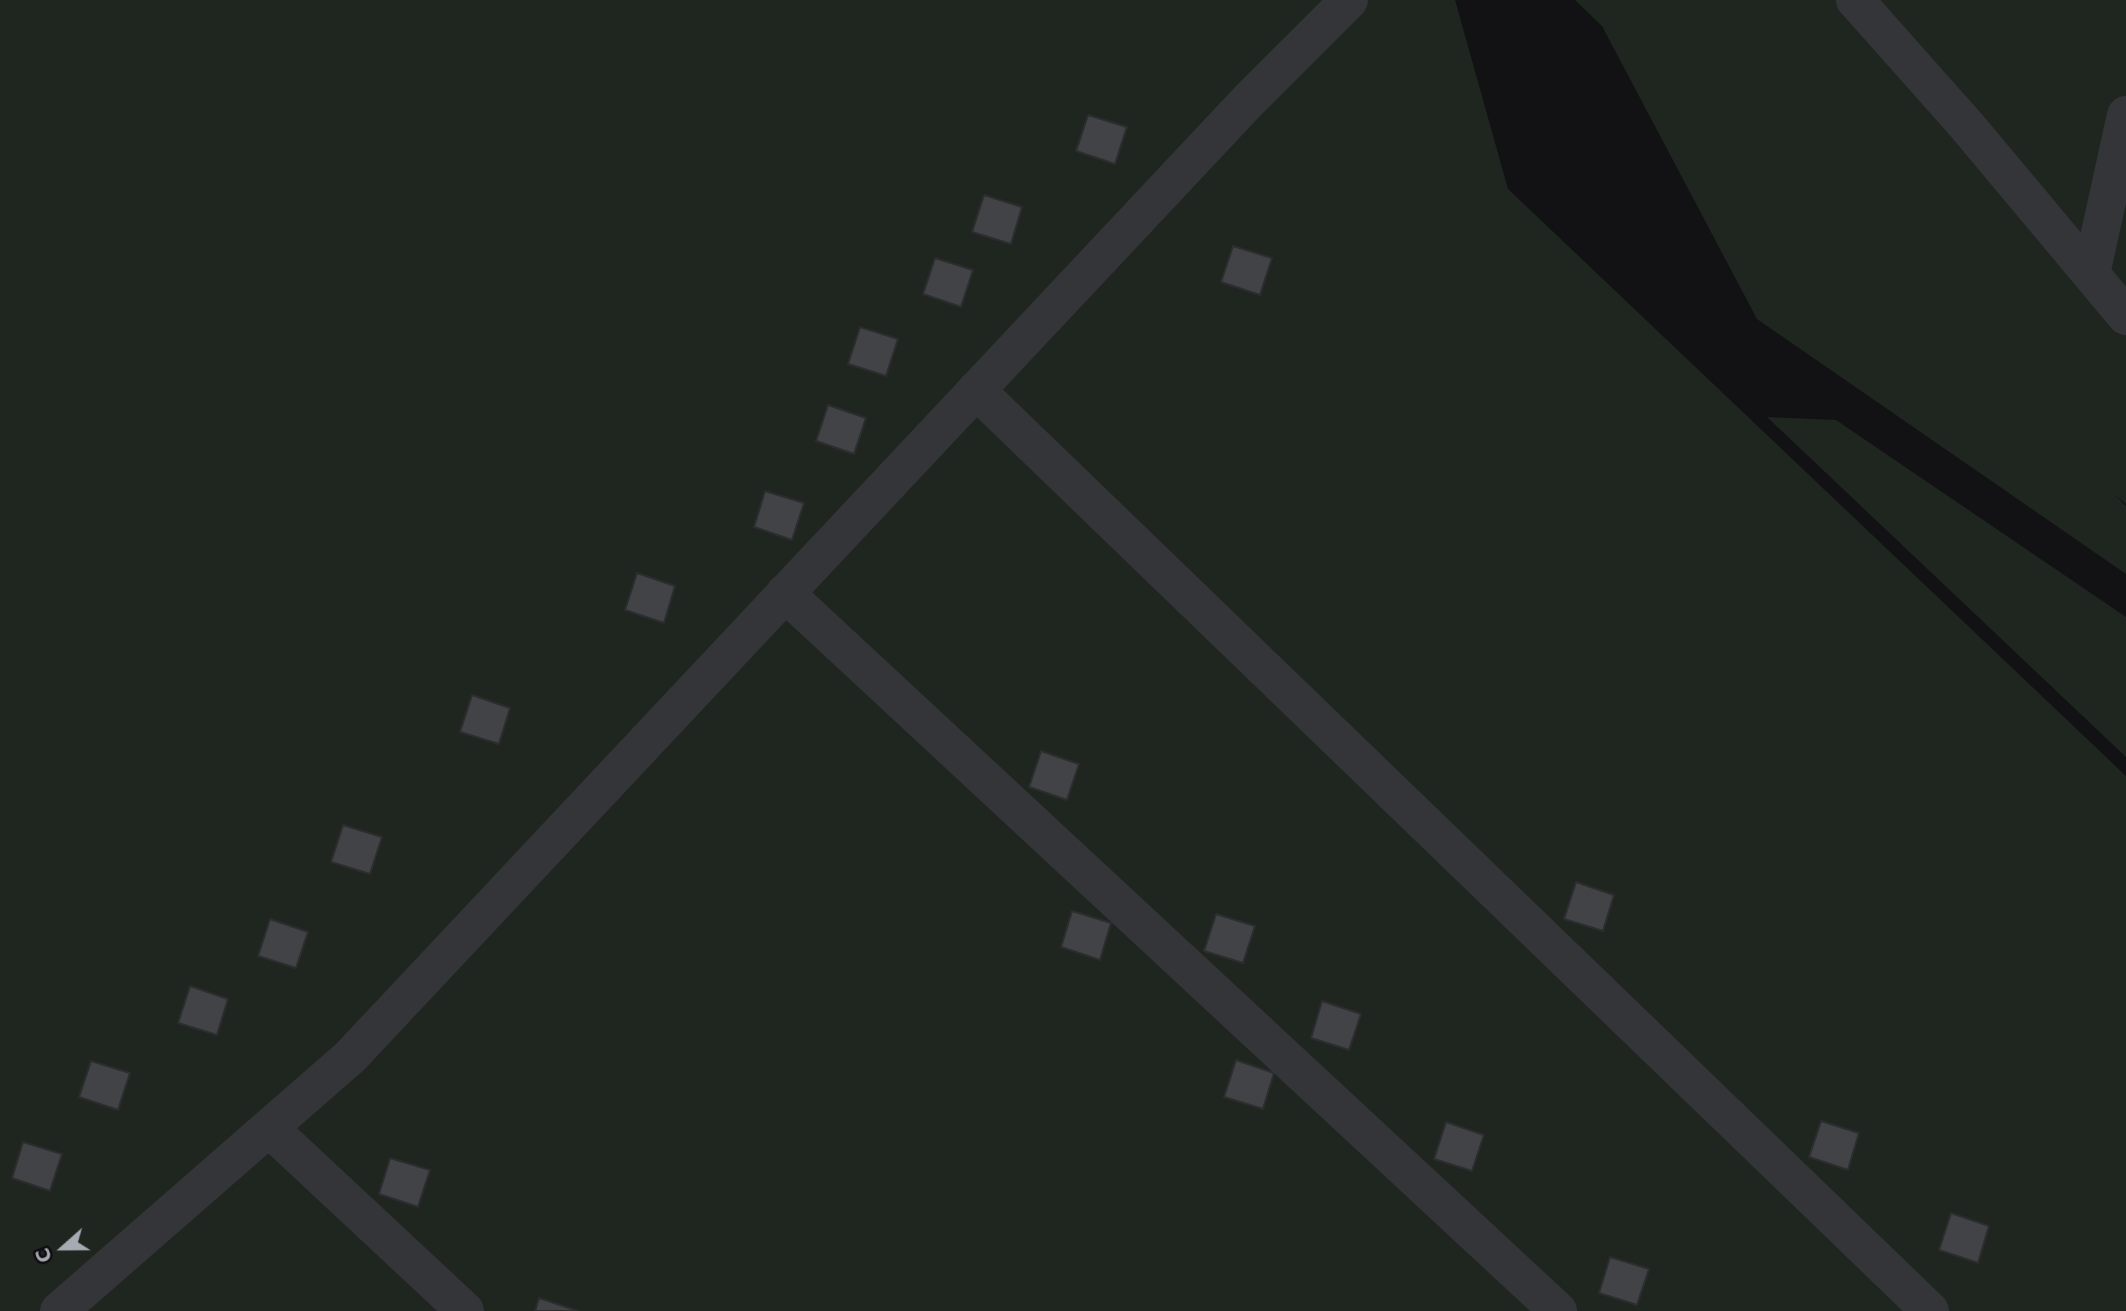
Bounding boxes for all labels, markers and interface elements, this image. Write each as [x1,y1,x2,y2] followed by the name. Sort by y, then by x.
[28,1213,98,1283] north arrow
[31,1245,56,1266] text: С

